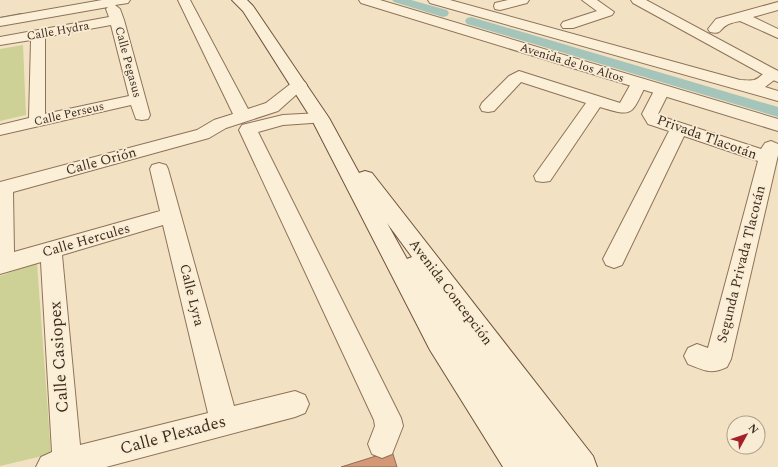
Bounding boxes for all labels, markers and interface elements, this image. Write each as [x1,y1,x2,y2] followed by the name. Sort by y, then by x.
[25,16,91,46] street label: Calle Hydra
[109,24,147,100] street label: Calle Pegasus
[517,38,627,88] street label: Avenida de los Altos
[32,97,106,131] street label: Calle Perseus
[654,109,760,165] street label: Privada Tlacotán
[63,141,139,181] street label: Calle Orión
[711,183,771,345] street label: Segunda Privada Tlacotán
[40,217,132,263] street label: Calle Hercules
[404,234,498,350] street label: Avenida Concepción
[174,262,210,328] street label: Calle Lyra
[42,300,76,414] street label: Calle Casiopex
[117,408,229,462] street label: Calle Plexades
[726,415,766,455] north arrow
[744,420,763,438] text: N

